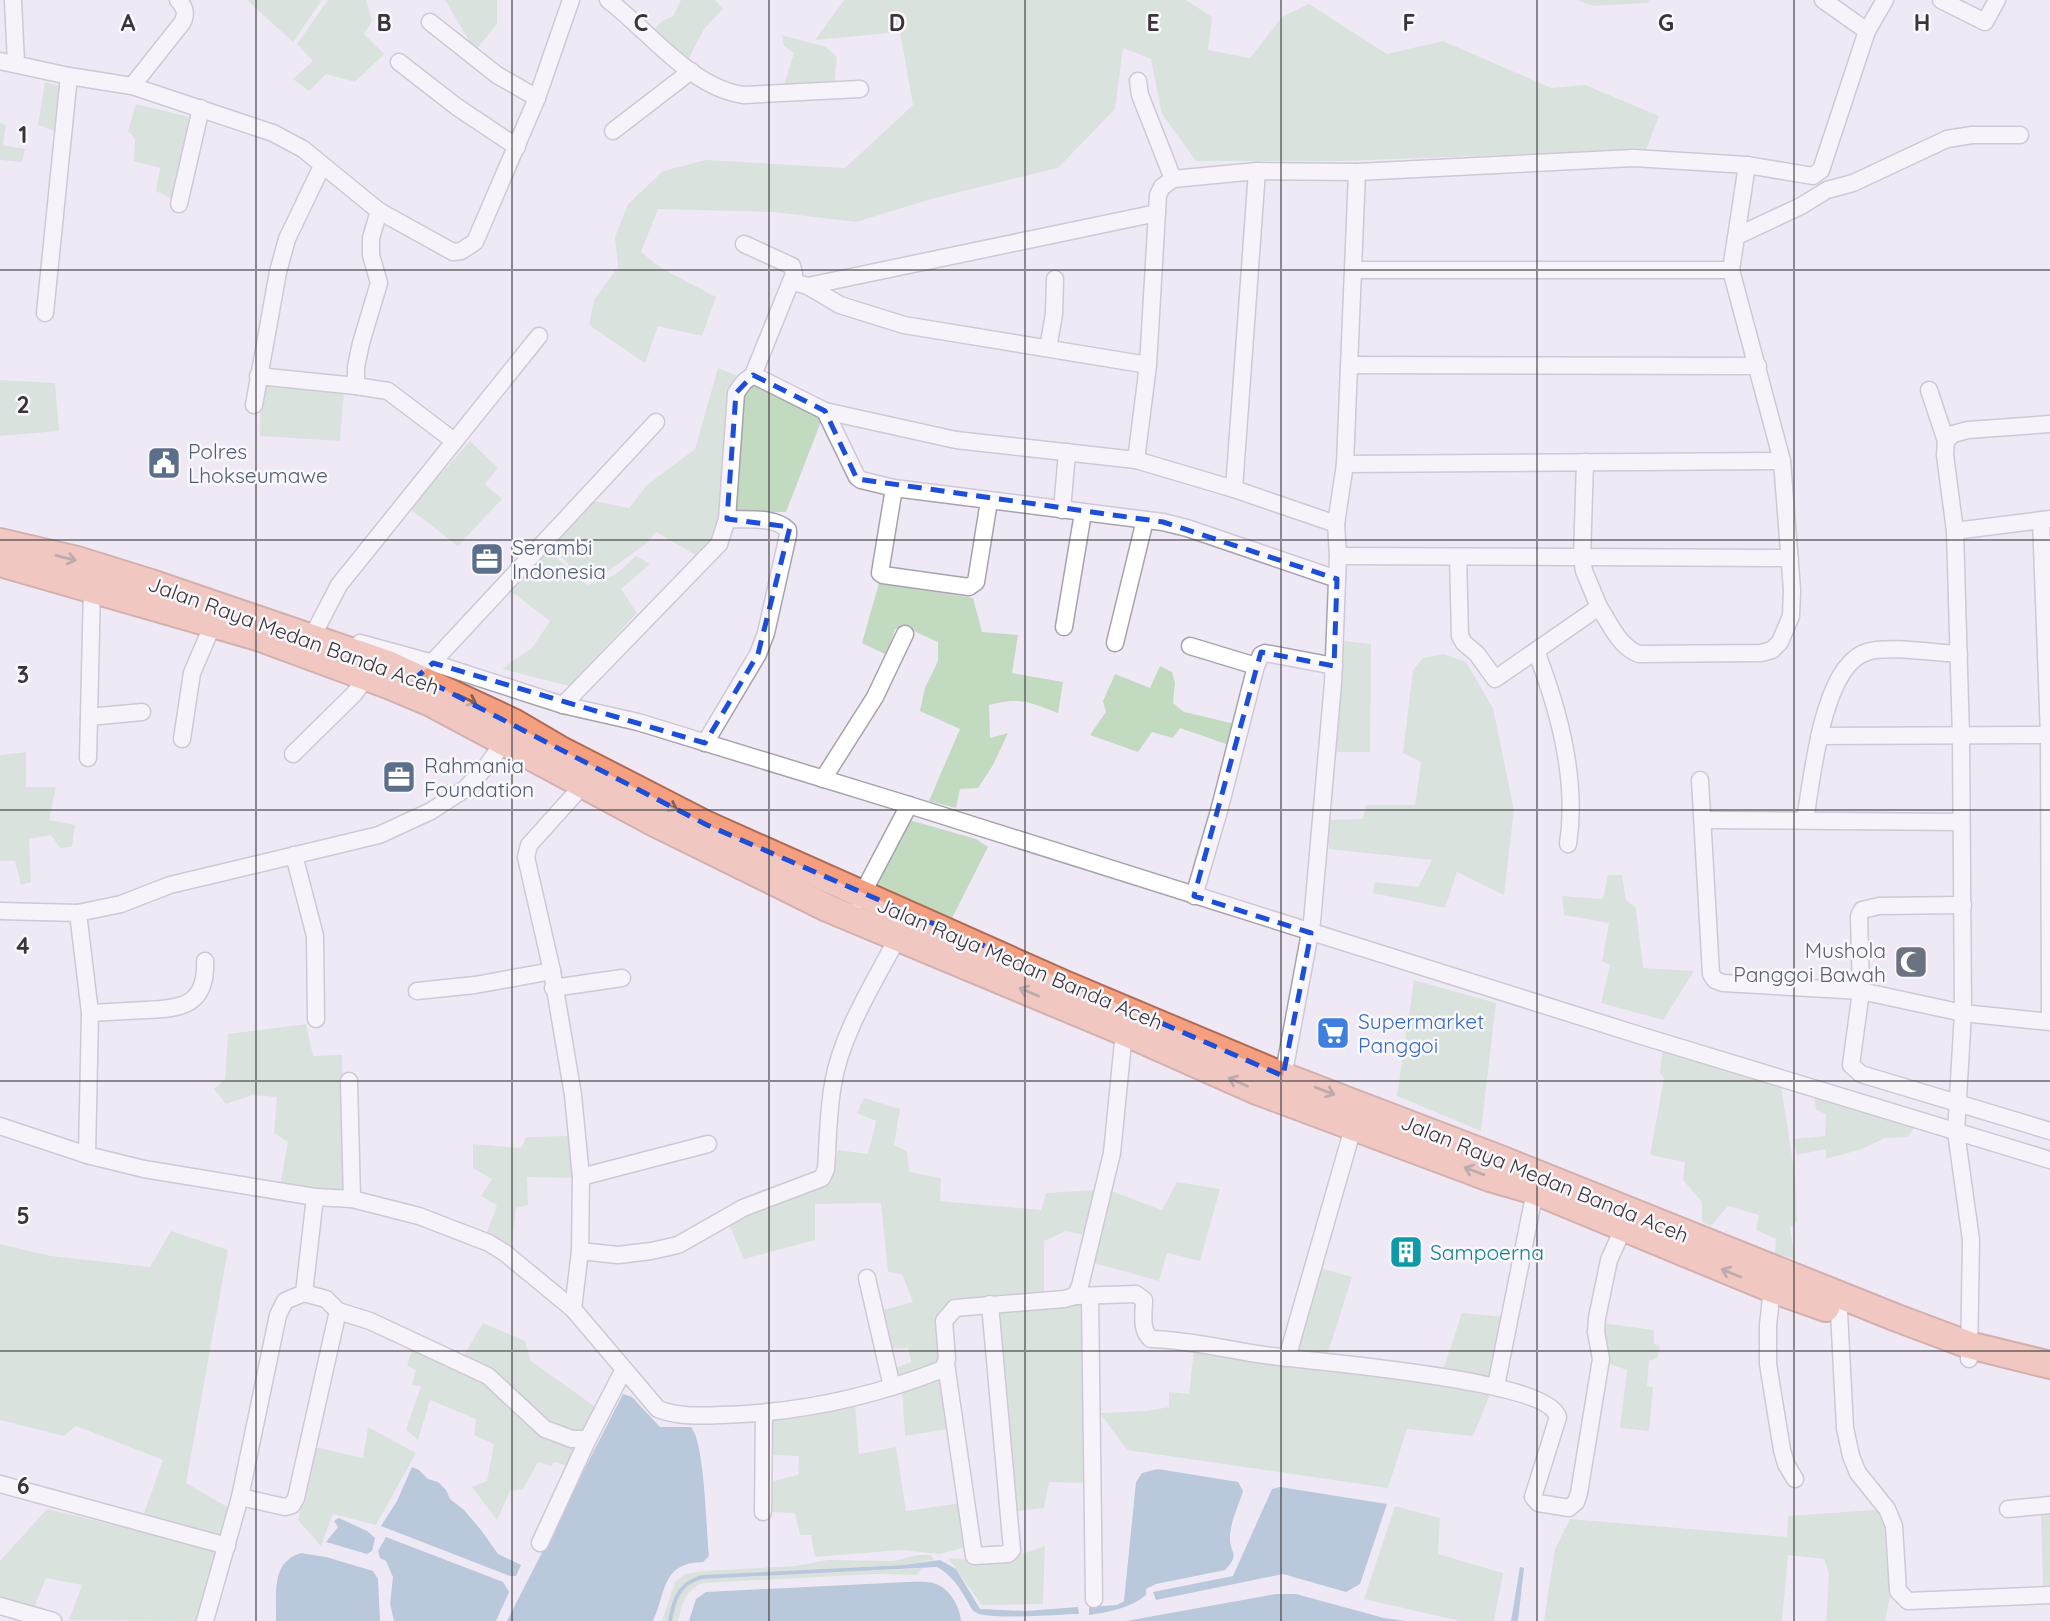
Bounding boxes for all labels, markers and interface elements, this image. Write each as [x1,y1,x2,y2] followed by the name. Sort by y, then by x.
[121,8,136,37] text: A
[376,8,392,37] text: B
[634,8,648,37] text: C
[889,8,905,37] text: D
[1146,8,1160,37] text: E
[1403,8,1415,37] text: F
[1658,8,1674,37] text: G
[1914,8,1930,37] text: H
[19,120,27,149] text: 1
[16,390,30,419] text: 2
[188,438,328,488] place label: Polres Lhokseumawe
[145,444,183,482] public building icon: Polres Lhokseumawe
[512,534,606,584] place label: Serambi Indonesia
[468,540,506,578] office icon: Serambi Indonesia
[54,552,77,565] one-way arrow
[145,570,443,700] street label: Jalan Raya Medan Banda Aceh
[17,660,29,689] text: 3
[456,693,477,706] one-way arrow
[424,752,534,802] place label: Rahmania Foundation
[380,758,418,796] office icon: Rahmania Foundation
[657,798,678,812] one-way arrow
[873,891,1167,1035] street label: Jalan Raya Medan Banda Aceh
[16,931,30,960] text: 4
[1733,937,1886,987] place label: Mushola Panggoi Bawah
[1892,943,1930,981] mosque icon: Mushola Panggoi Bawah
[1019,985,1040,998] one-way arrow
[1358,1008,1484,1058] place label: Supermarket Panggoi
[1314,1014,1352,1052] supermarket icon: Supermarket Panggoi
[1228,1075,1249,1088] one-way arrow
[1314,1086,1336,1099] one-way arrow
[1397,1108,1693,1248] street label: Jalan Raya Medan Banda Aceh
[1463,1164,1485,1177] one-way arrow
[16,1201,30,1230] text: 5
[1387,1233,1425,1271] building icon: Sampoerna
[1430,1239,1544,1265] place label: Sampoerna
[1720,1265,1742,1278] one-way arrow
[17,1471,29,1500] text: 6

